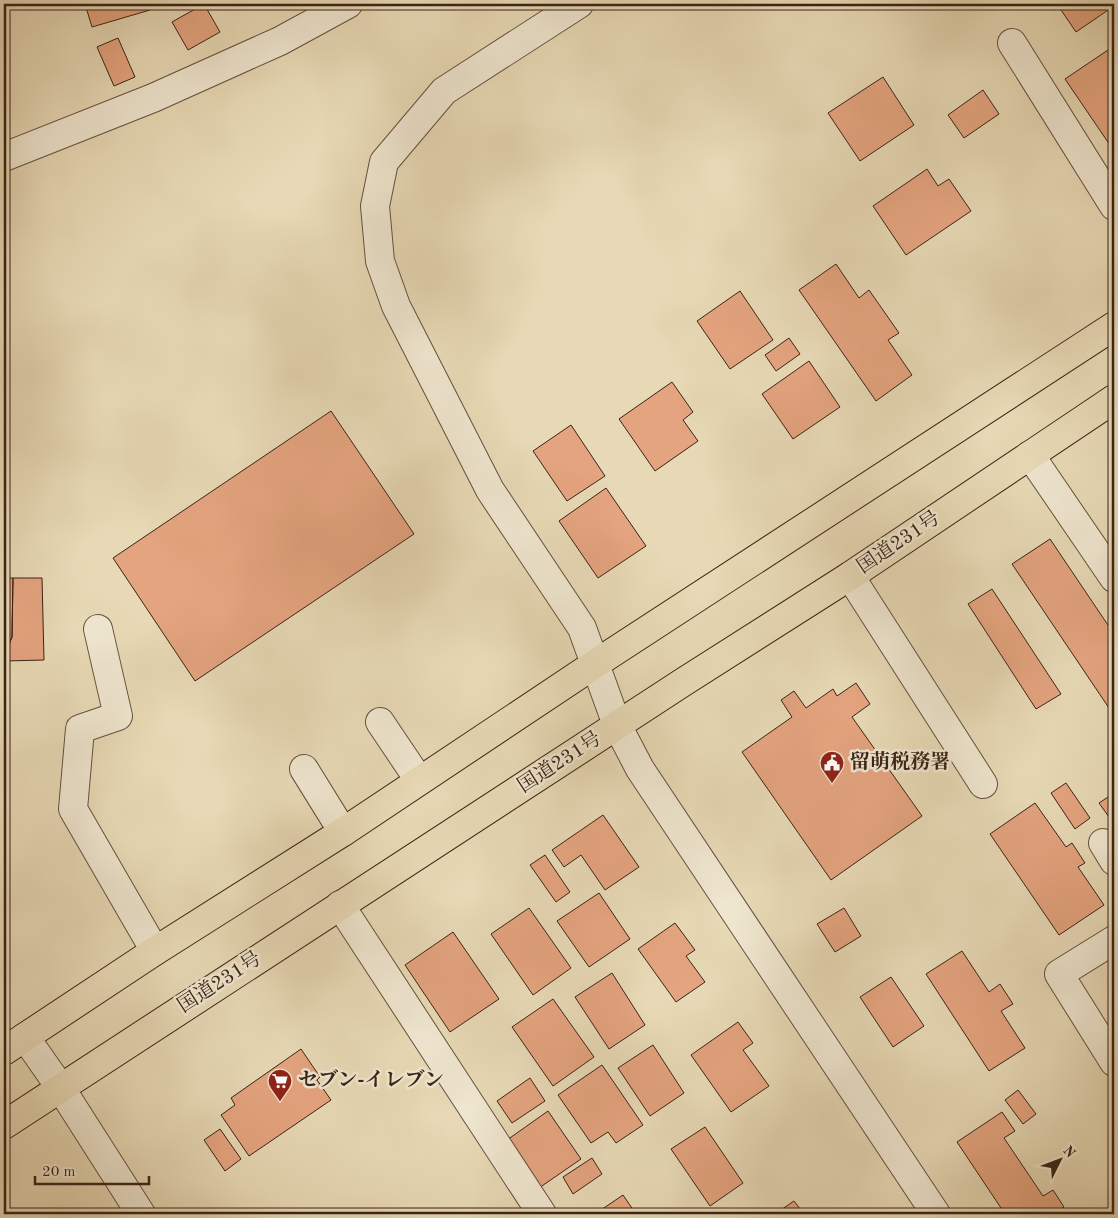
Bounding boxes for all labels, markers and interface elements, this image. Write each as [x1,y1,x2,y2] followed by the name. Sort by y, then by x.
[853,507,944,578] street label: 国道231号
[514,727,605,797] street label: 国道231号
[819,750,845,784] public building icon: 留萌税務署
[850,750,950,773] place label: 留萌税務署
[174,947,265,1017] street label: 国道231号
[267,1068,293,1102] supermarket icon: セブン-イレブン
[298,1069,444,1091] place label: セブン-イレブン
[1036,1136,1086,1186] north arrow
[1060,1143,1078,1161] text: N
[35,1153,149,1185] scale bar
[42,1165,76,1180] text: 20 m

